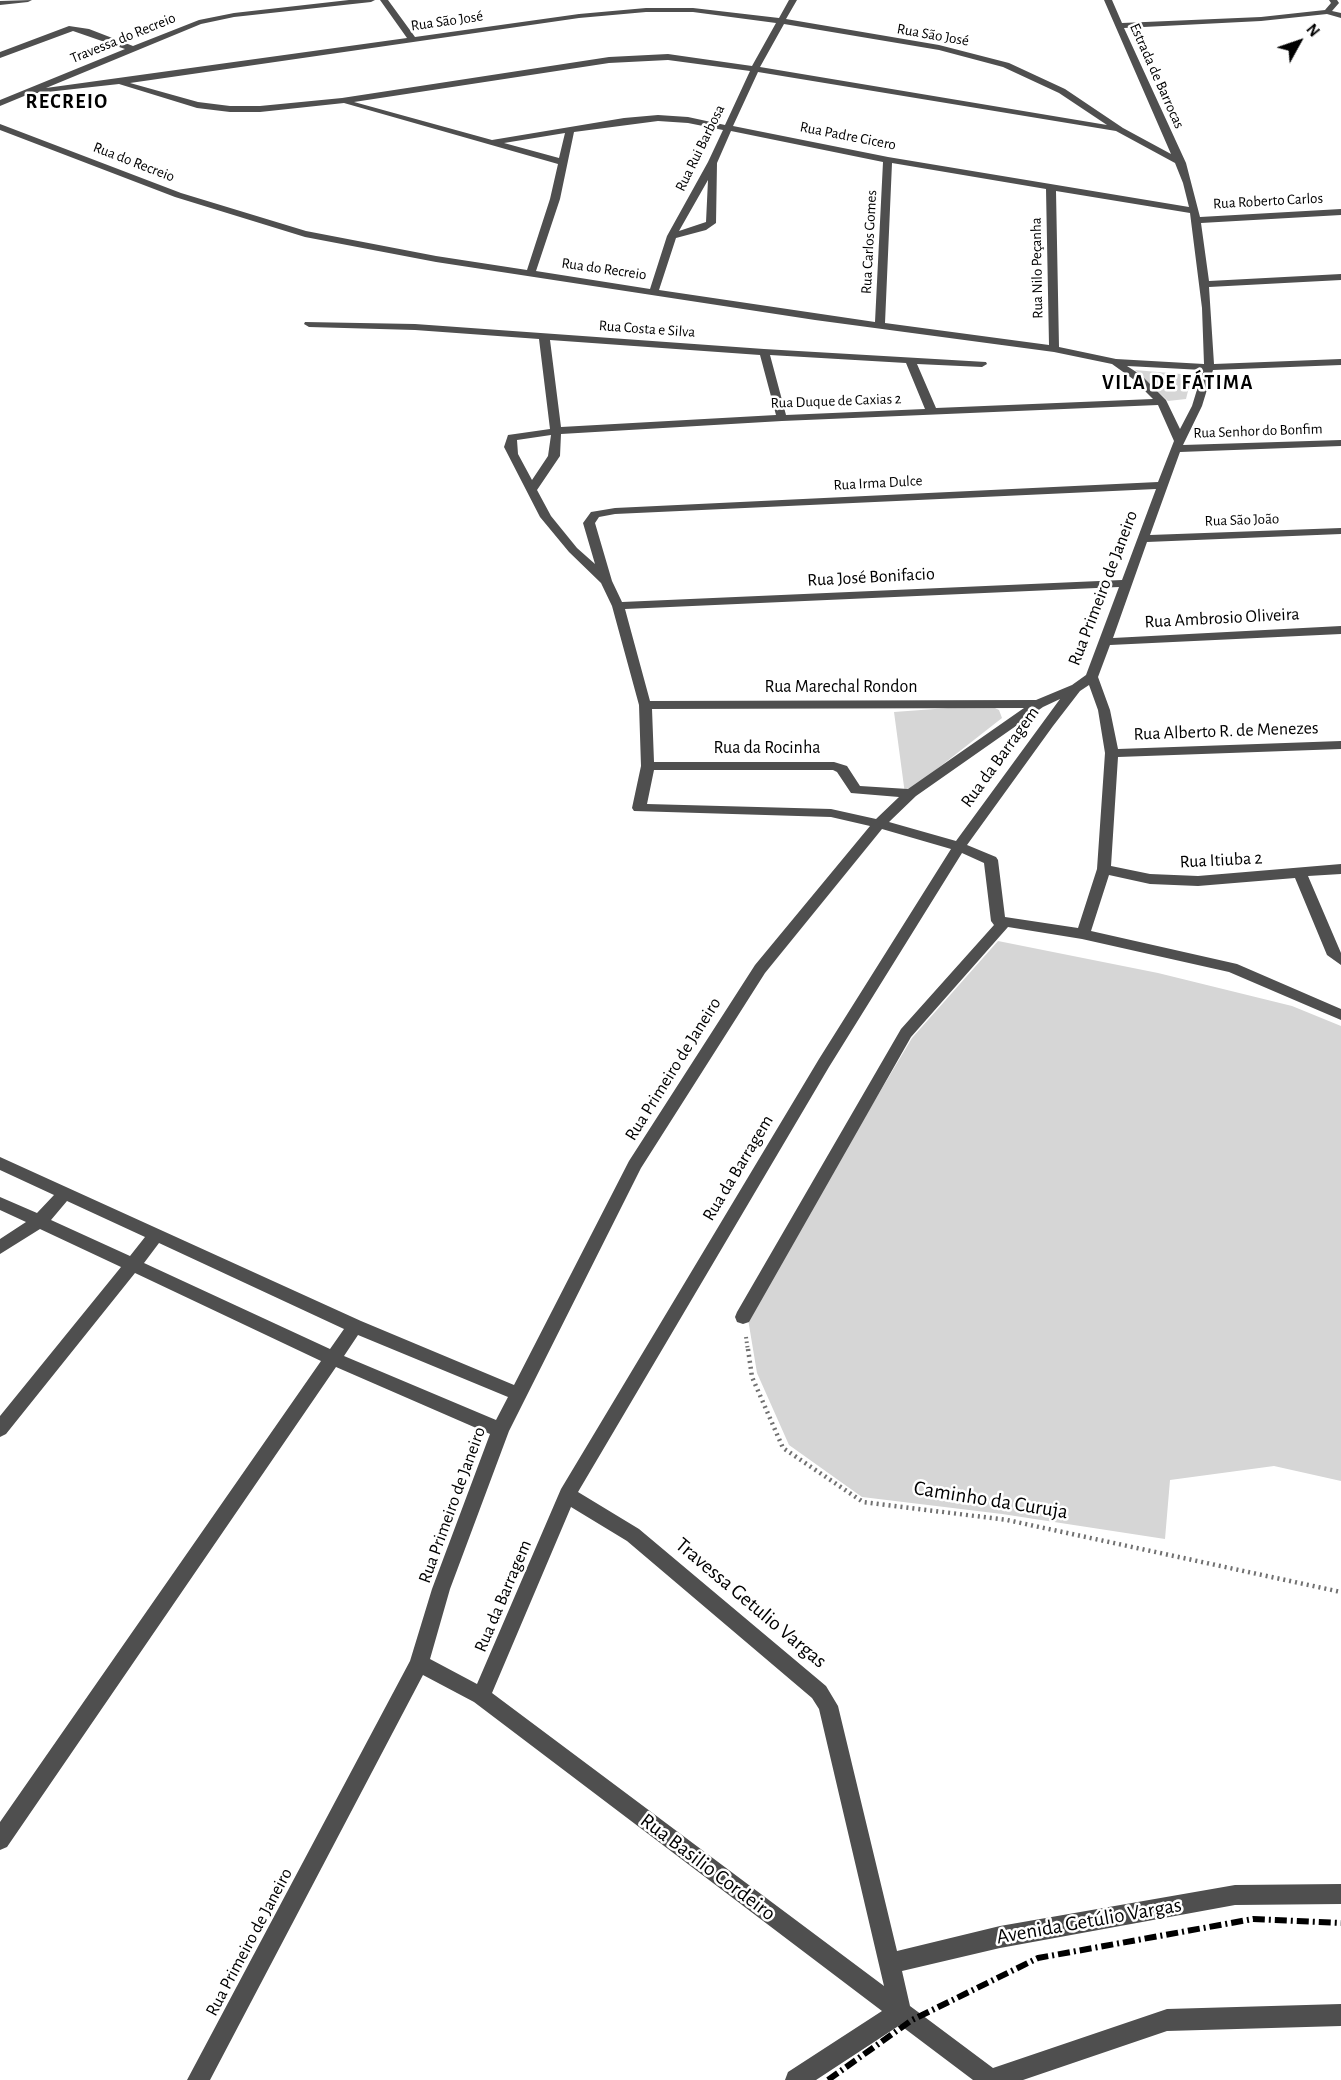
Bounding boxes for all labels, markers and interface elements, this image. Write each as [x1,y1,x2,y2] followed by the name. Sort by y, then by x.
[410,7,484,35] street label: Rua São José
[68,9,178,67] street label: Travessa do Recreio
[1269,12,1329,72] north arrow
[896,20,970,50] street label: Rua São José
[1126,21,1188,131] street label: Estrada de Barrocas
[1303,21,1322,40] text: N
[25,90,109,114] district label: RECREIO
[671,102,729,194] street label: Rua Rui Barbosa
[798,118,898,154] street label: Rua Padre Cicero
[91,138,177,186] street label: Rua do Recreio
[1213,189,1323,213] street label: Rua Roberto Carlos
[857,190,881,294] street label: Rua Carlos Gomes
[1027,217,1047,319] street label: Rua Nilo Peçanha
[560,254,648,284] street label: Rua do Recreio
[598,317,696,341] street label: Rua Costa e Silva
[1102,371,1254,395] district label: VILA DE FÁTIMA
[770,390,902,412] street label: Rua Duque de Caxias 2
[1193,420,1323,442] street label: Rua Senhor do Bonfim
[833,472,923,494] street label: Rua Irma Dulce
[1063,507,1143,669] street label: Rua Primeiro de Janeiro
[1204,510,1280,530] street label: Rua São João
[807,563,935,591] street label: Rua José Bonifacio
[1144,603,1300,633] street label: Rua Ambrosio Oliveira
[765,676,917,698] street label: Rua Marechal Rondon
[956,702,1044,812] street label: Rua da Barragem
[1133,717,1319,745] street label: Rua Alberto R. de Menezes
[713,737,821,759] street label: Rua da Rocinha
[1179,847,1263,873] street label: Rua Itiuba 2
[620,994,726,1144] street label: Rua Primeiro de Janeiro
[698,1111,778,1225] street label: Rua da Barragem
[414,1424,490,1586] street label: Rua Primeiro de Janeiro
[912,1475,1070,1525] street label: Caminho da Curuja
[670,1532,832,1674] street label: Travessa Getulio Vargas
[470,1537,536,1655] street label: Rua da Barragem
[635,1808,781,1926] street label: Rua Basilio Cordeiro
[201,1864,297,2020] street label: Rua Primeiro de Janeiro
[994,1892,1184,1950] street label: Avenida Getúlio Vargas

